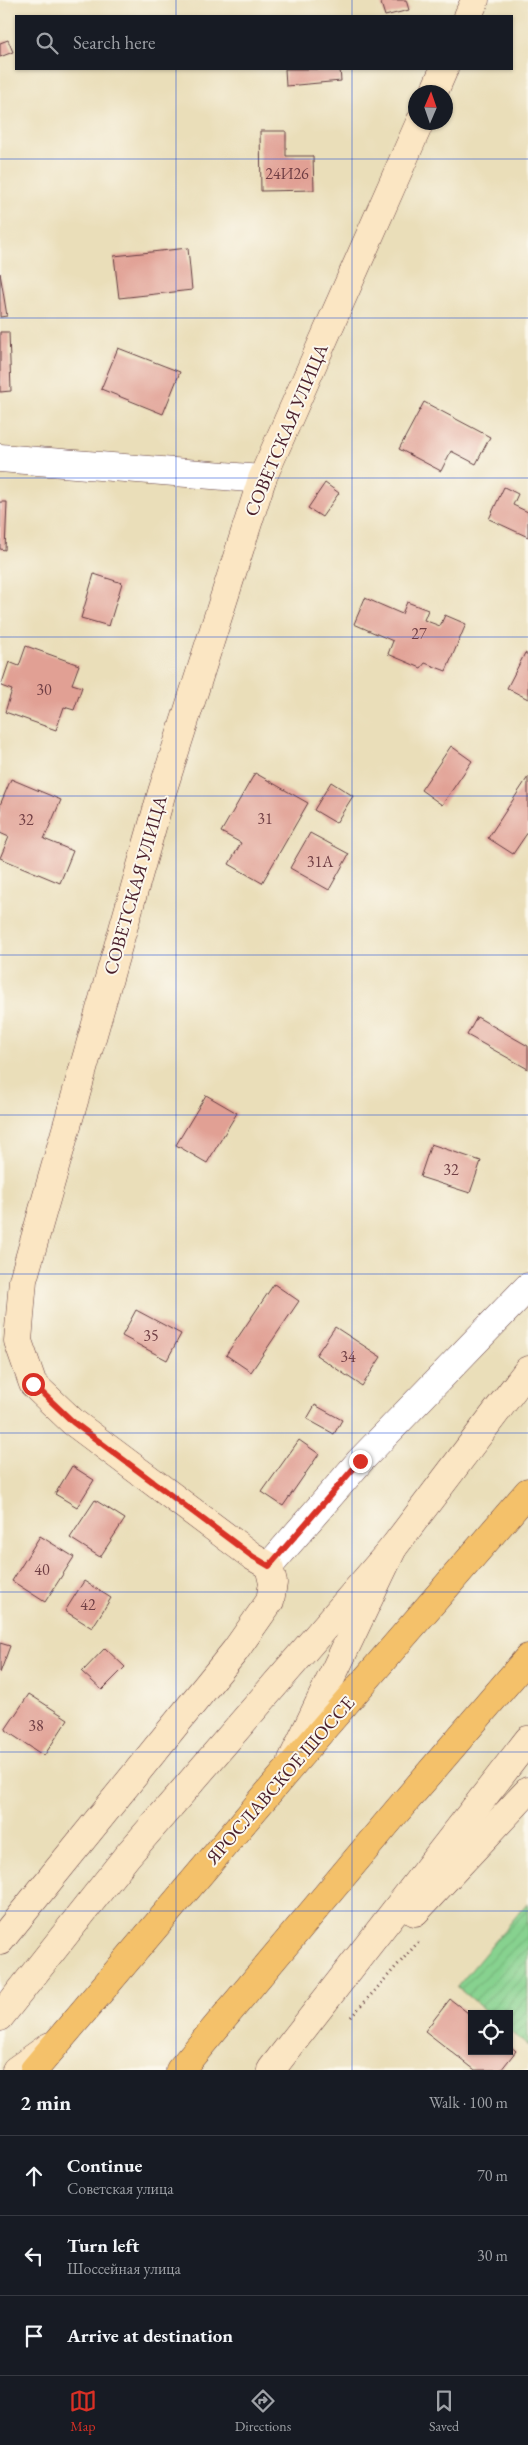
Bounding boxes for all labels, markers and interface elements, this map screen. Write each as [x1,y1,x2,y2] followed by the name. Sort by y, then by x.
[15,15,513,70] search box
[33,29,61,57] icon: search
[73,30,155,55] text: Search here
[408,85,453,130] north arrow
[265,163,309,184] house number: 24И26
[238,339,334,520] street label: СОВЕТСКАЯ УЛИЦА
[411,623,427,644] house number: 27
[36,679,52,700] house number: 30
[97,792,173,978] street label: СОВЕТСКАЯ УЛИЦА
[257,808,273,829] house number: 31
[18,809,34,830] house number: 32
[307,851,334,872] house number: 31А
[443,1159,459,1180] house number: 32
[143,1325,159,1346] house number: 35
[340,1346,356,1367] house number: 34
[22,1373,45,1396] route start
[349,1450,372,1473] route end
[34,1559,50,1580] house number: 40
[80,1594,96,1615] house number: 42
[199,1690,360,1870] street label: ЯРОСЛАВСКОЕ ШОССЕ
[28,1715,44,1736] house number: 38
[468,2010,513,2055] map controls
[468,2010,513,2055] button: locate
[20,2089,71,2116] text: 2 min
[429,2092,508,2113] text: Walk · 100 m
[67,2153,142,2178] text: Continue
[20,2162,48,2190] icon: ahead
[477,2165,508,2186] text: 70 m
[67,2178,174,2199] text: Советская улица
[67,2233,139,2258] text: Turn left
[20,2242,48,2270] icon: left
[477,2245,508,2266] text: 30 m
[67,2258,181,2279] text: Шоссейная улица
[20,2322,48,2350] icon: arrive
[67,2323,233,2348] text: Arrive at destination
[69,2387,97,2435] tab: Map
[235,2387,291,2435] tab: Directions
[429,2387,459,2435] tab: Saved

